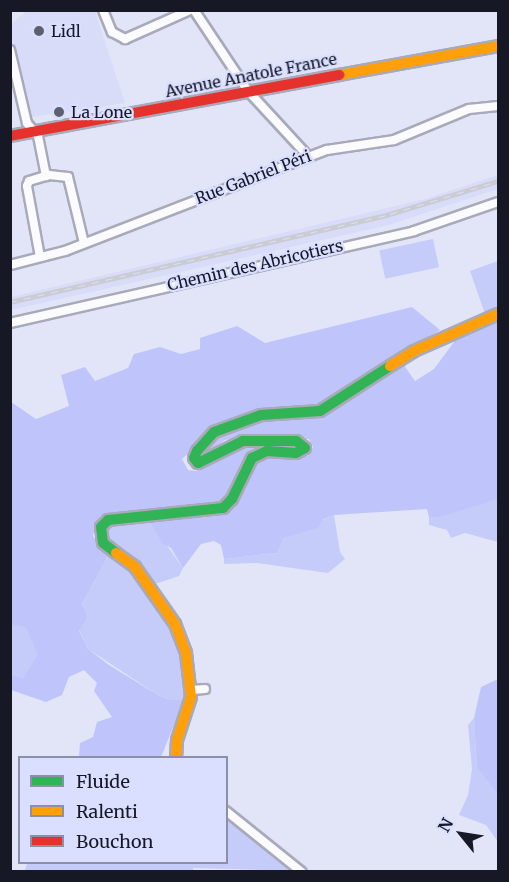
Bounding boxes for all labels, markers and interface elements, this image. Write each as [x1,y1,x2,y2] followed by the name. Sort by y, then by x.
[51,21,81,41] place label: Lidl
[32,24,46,38] marker: Lidl
[164,49,338,101] street label: Avenue Anatole France
[71,102,132,122] place label: La Lone
[52,105,66,119] marker: La Lone
[192,146,314,208] street label: Rue Gabriel Péri
[165,235,345,295] street label: Chemin des Abricotiers
[18,756,228,864] legend
[76,770,130,793] text: Fluide
[76,800,138,823] text: Ralenti
[431,804,491,864] north arrow
[434,815,457,835] text: N
[76,830,153,853] text: Bouchon

